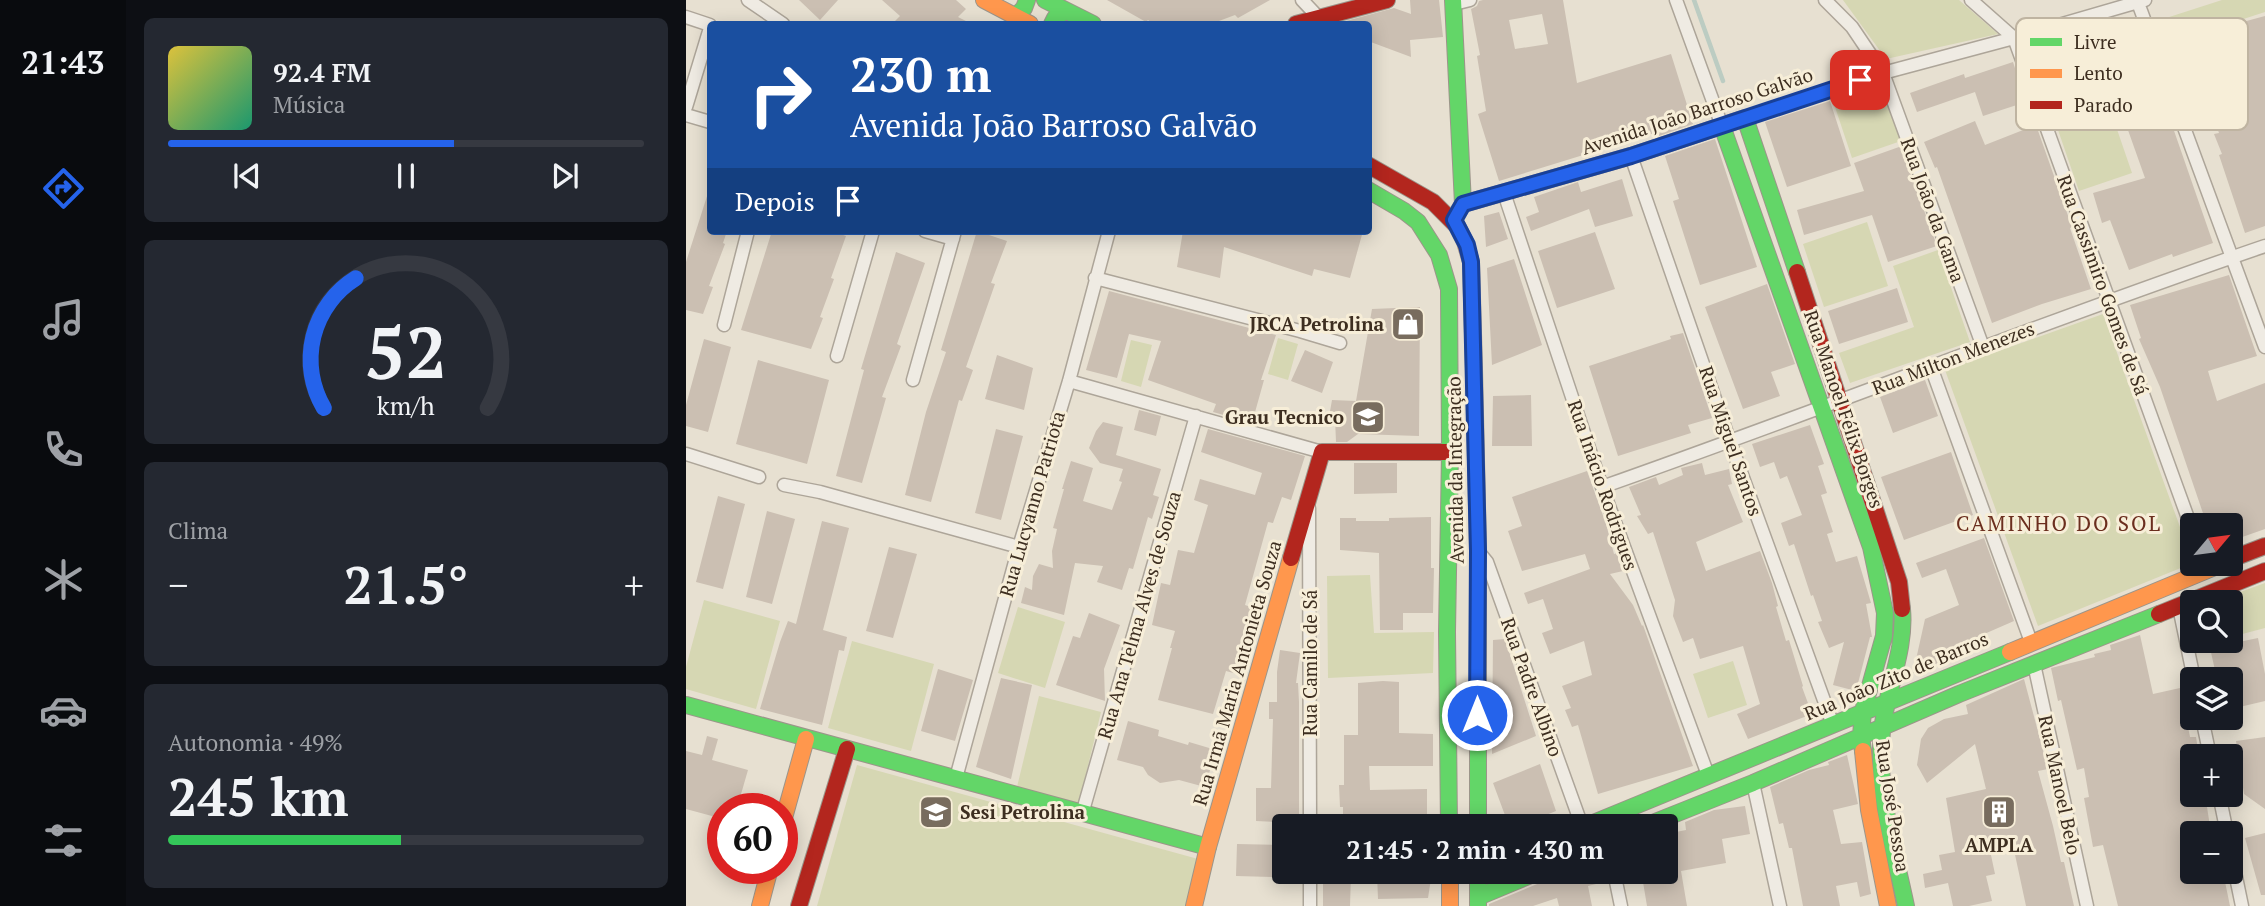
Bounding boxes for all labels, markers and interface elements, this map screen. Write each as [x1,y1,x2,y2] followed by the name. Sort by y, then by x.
[2016,18,2248,130] legend
[2074,29,2117,54] text: Livre
[21,41,105,83] text: 21:43
[850,41,992,106] text: 230 m
[735,49,826,140] icon: right
[1830,50,1890,110] pin
[273,55,371,89] text: 92.4 FM
[2074,60,2123,85] text: Lento
[1578,61,1816,160] street label: Avenida João Barroso Galvão
[1841,61,1879,99] icon: arrive
[273,89,345,120] text: Música
[2074,92,2133,117] text: Parado
[850,104,1257,146] text: Avenida João Barroso Galvão
[1896,134,1971,286] street label: Rua João da Gama
[228,157,266,195] icon: previous
[387,157,425,195] icon: pause
[546,157,584,195] icon: next
[39,164,88,213] icon: directions
[2052,171,2155,399] street label: Rua Cassimiro Gomes de Sá
[829,182,867,220] icon: arrive
[735,184,815,218] text: Depois
[39,295,88,344] icon: music
[365,302,447,399] text: 52
[1389,305,1427,343] shop icon: JRCA Petrolina
[1799,306,1890,511] street label: Rua Manoel Félix Borges
[1250,311,1384,336] place label: JRCA Petrolina
[1868,315,2038,400] street label: Rua Milton Menezes
[1694,363,1769,519] street label: Rua Miguel Santos
[1440,376,1469,564] street label: Avenida da Integração
[377,389,435,422] text: km/h
[1563,396,1644,574] street label: Rua Inácio Rodrigues
[1349,398,1387,436] school or university icon: Grau Tecnico
[1225,404,1344,429] place label: Grau Tecnico
[993,408,1070,600] street label: Rua Lucyanno Patriota
[39,425,88,474] icon: phone
[1091,488,1186,742] street label: Rua Ana Telma Alves de Souza
[1956,509,2162,537] district label: CAMINHO DO SOL
[2180,513,2244,576] north arrow
[2180,513,2243,884] map controls
[168,515,228,546] text: Clima
[1187,537,1287,808] street label: Rua Irmã Maria Antonieta Souza
[343,550,469,619] text: 21.5°
[39,555,88,604] icon: climate
[168,560,188,610] text: −
[624,560,644,610] text: +
[1297,589,1322,736] street label: Rua Camilo de Sá
[2180,590,2243,653] button: search
[1496,614,1569,760] street label: Rua Padre Albino
[1800,625,1992,726] street label: Rua João Zito de Barros
[2180,667,2243,730] button: layers
[1440,678,1514,752] position arrow
[39,686,88,735] icon: car
[2033,713,2088,857] street label: Rua Manoel Belo
[168,727,343,758] text: Autonomia · 49%
[1871,738,1916,874] street label: Rua José Pessoa
[2180,744,2243,807] button: +
[168,762,349,831] text: 245 km
[707,793,798,884] speed limit sign: 60
[917,793,955,831] school or university icon: Sesi Petrolina
[1980,793,2018,831] building icon: AMPLA
[960,799,1086,824] place label: Sesi Petrolina
[39,816,88,865] icon: filters
[2180,821,2243,884] button: −
[1346,832,1604,866] text: 21:45 · 2 min · 430 m
[1965,832,2033,857] place label: AMPLA

